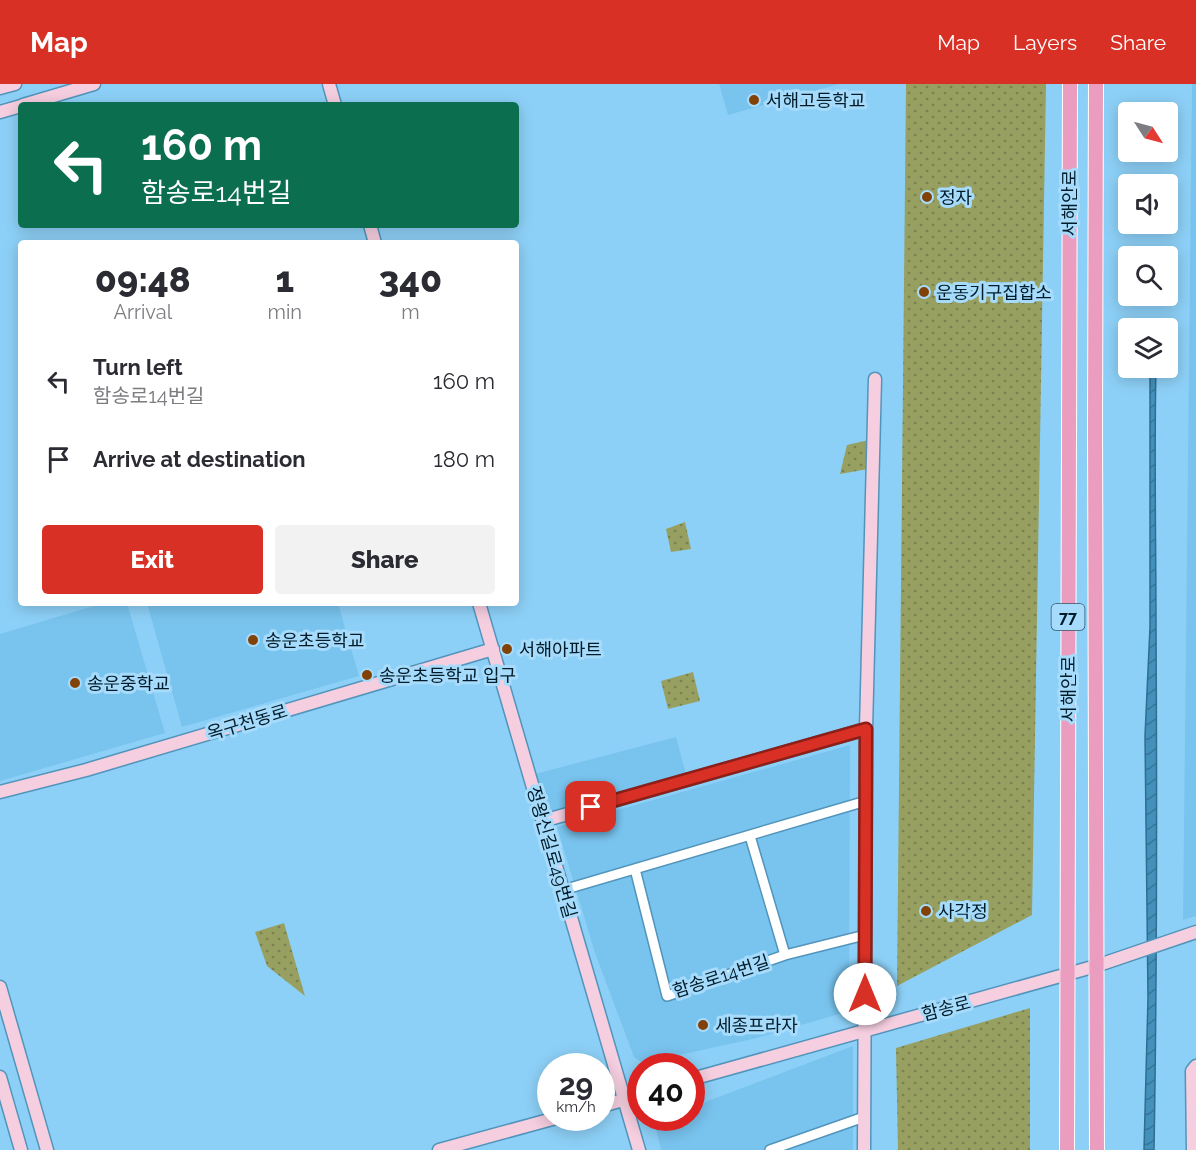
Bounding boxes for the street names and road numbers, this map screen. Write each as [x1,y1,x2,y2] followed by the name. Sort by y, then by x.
[1059,170,1080,236] street label: 서해안로
[1052,604,1084,630] road number: 77
[1058,656,1079,722] street label: 서해안로
[204,700,290,744] street label: 옥구천동로
[523,784,581,920] street label: 정왕신길로49번길
[670,951,772,1001] street label: 함송로14번길
[919,991,973,1025] street label: 함송로

